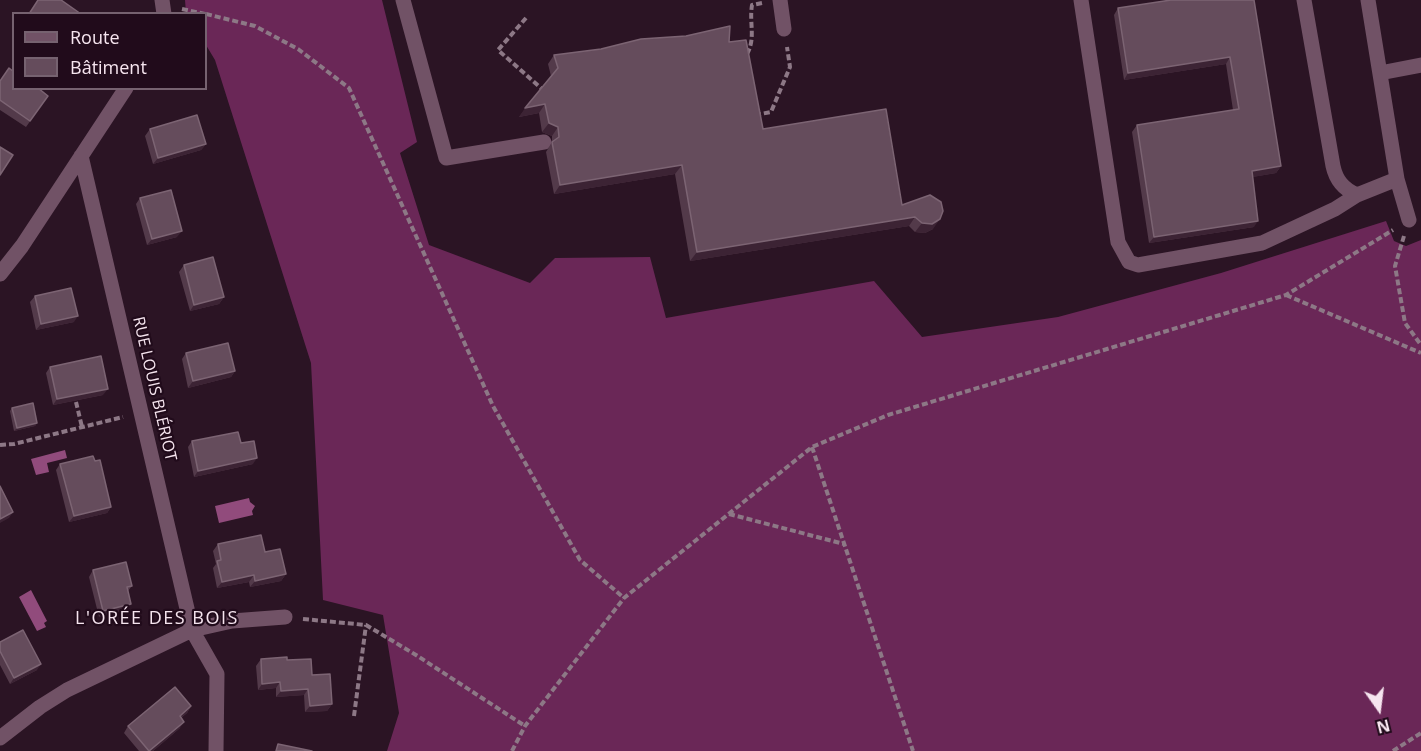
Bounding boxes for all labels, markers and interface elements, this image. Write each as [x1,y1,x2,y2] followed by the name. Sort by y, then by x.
[12,12,207,90] legend
[70,25,120,49] text: Route
[70,55,147,79] text: Bâtiment
[128,315,180,463] street label: RUE LOUIS BLÉRIOT
[75,608,239,630] district label: L'ORÉE DES BOIS
[1349,679,1409,739] north arrow
[1374,714,1392,739] text: N

